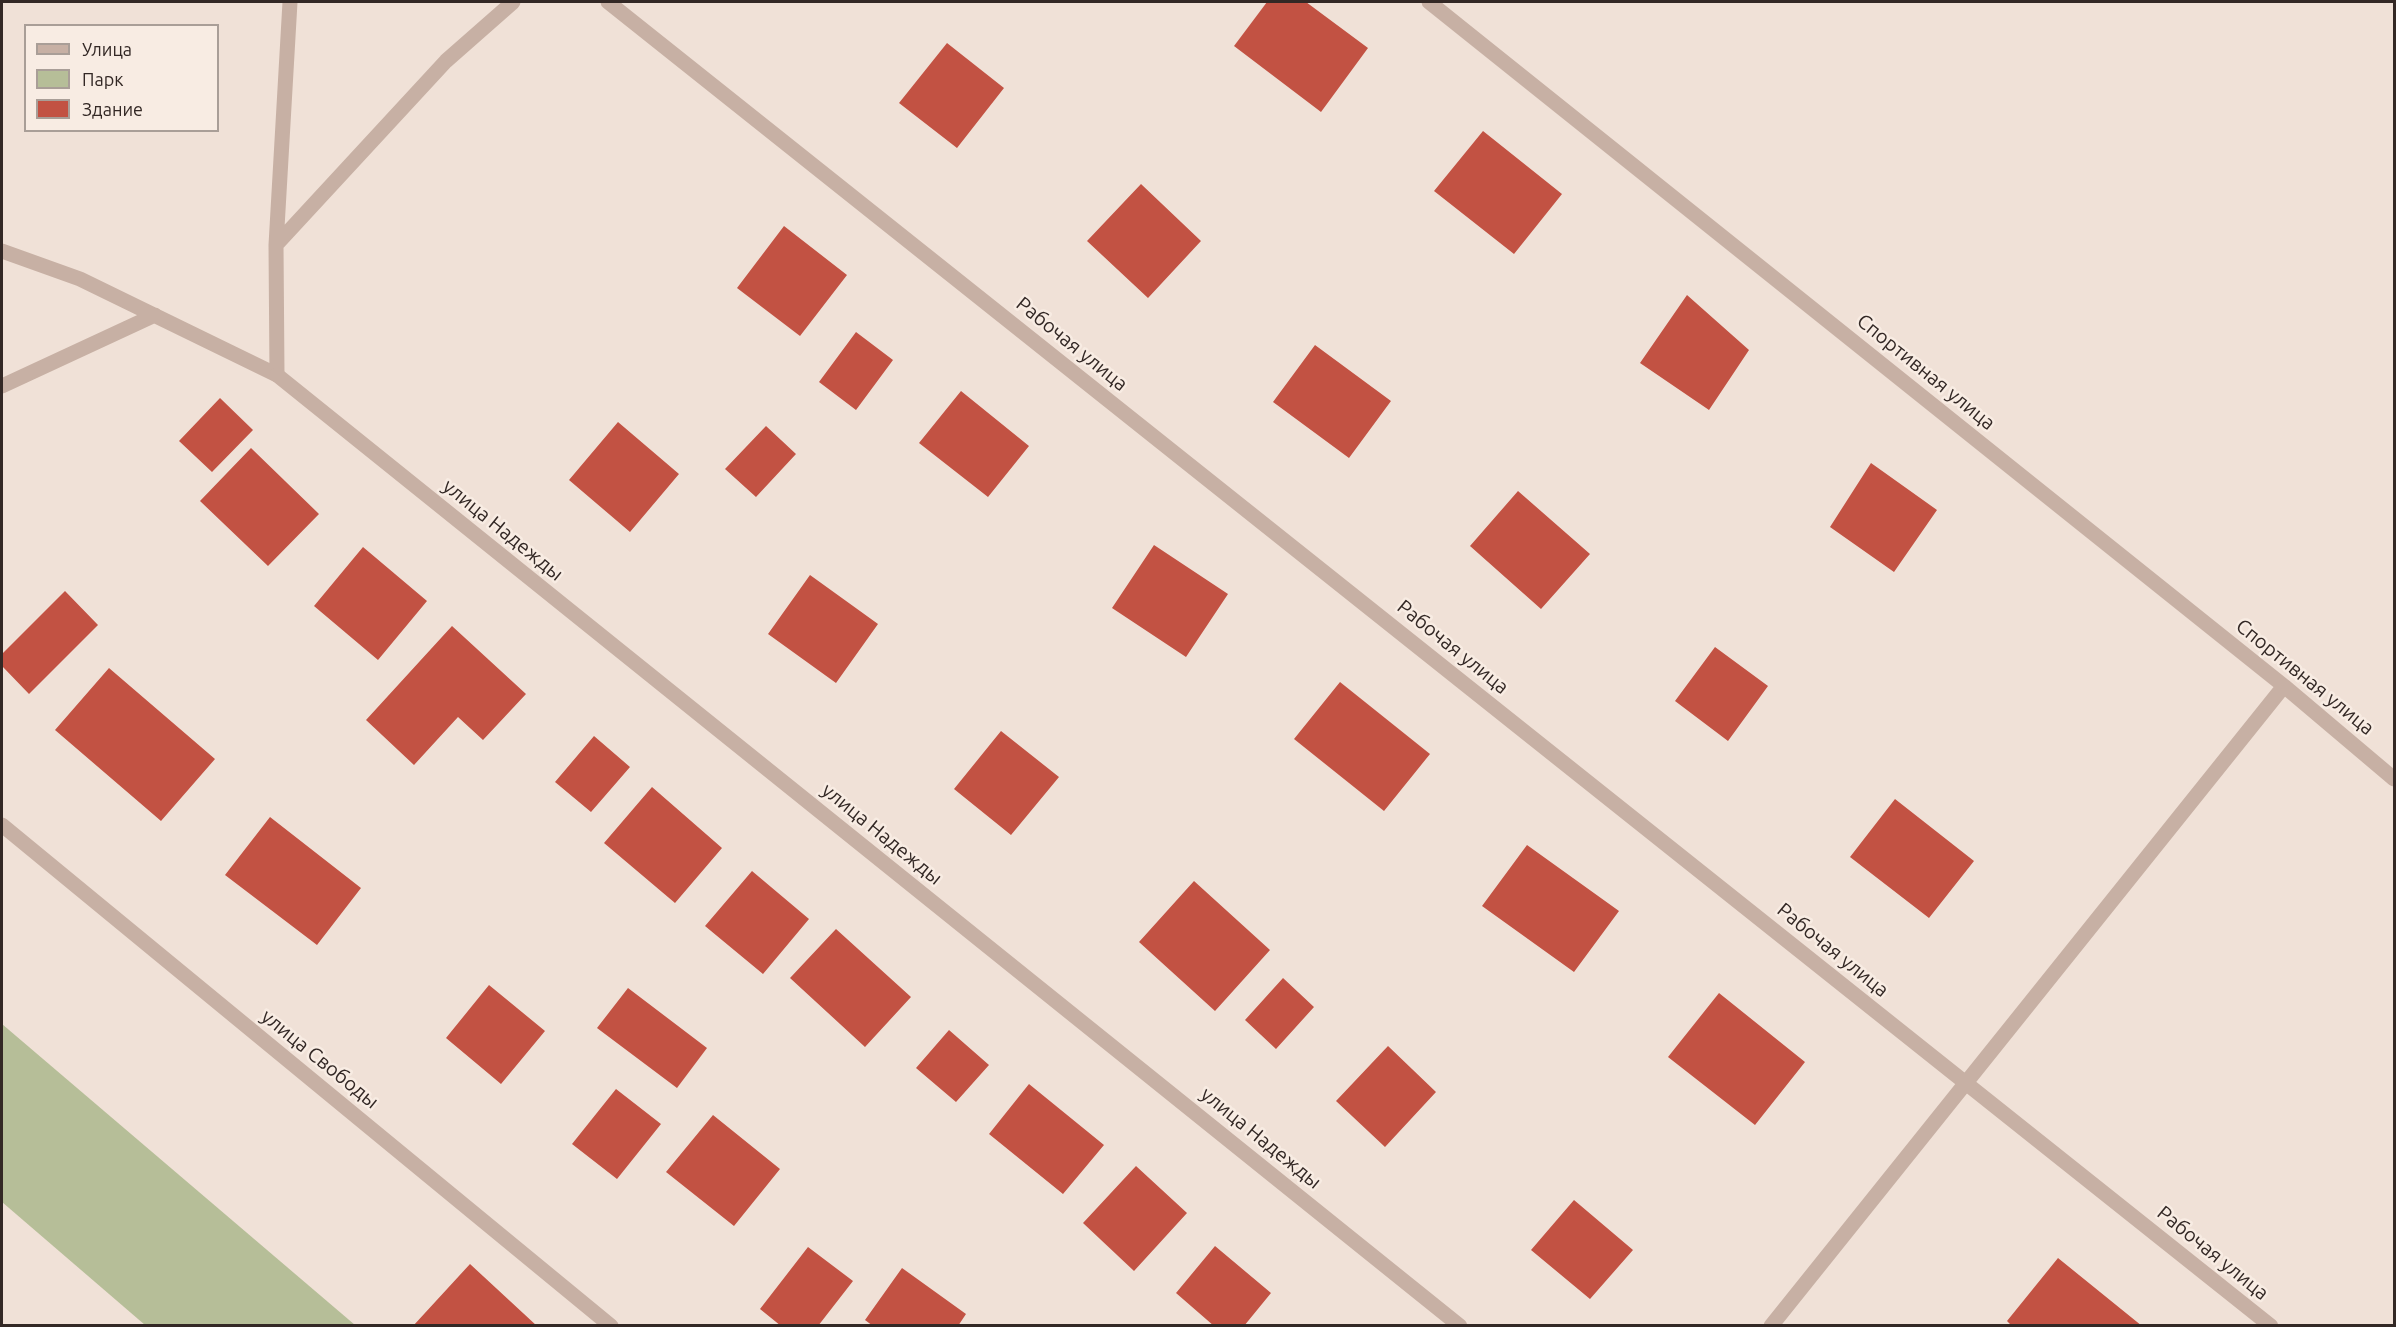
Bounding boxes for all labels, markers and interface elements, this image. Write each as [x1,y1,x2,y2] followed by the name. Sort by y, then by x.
[24,24,219,132] legend
[82,39,132,59] text: Улица
[82,69,123,89] text: Парк
[82,99,143,119] text: Здание
[1011,292,1133,396] street label: Рабочая улица
[1852,309,2000,435] street label: Спортивная улица
[438,474,568,586] street label: улица Надежды
[1392,595,1514,699] street label: Рабочая улица
[2231,614,2379,740] street label: Спортивная улица
[817,778,947,890] street label: улица Надежды
[1772,898,1894,1002] street label: Рабочая улица
[256,1004,384,1114] street label: улица Свободы
[1196,1082,1326,1194] street label: улица Надежды
[2152,1201,2274,1305] street label: Рабочая улица

